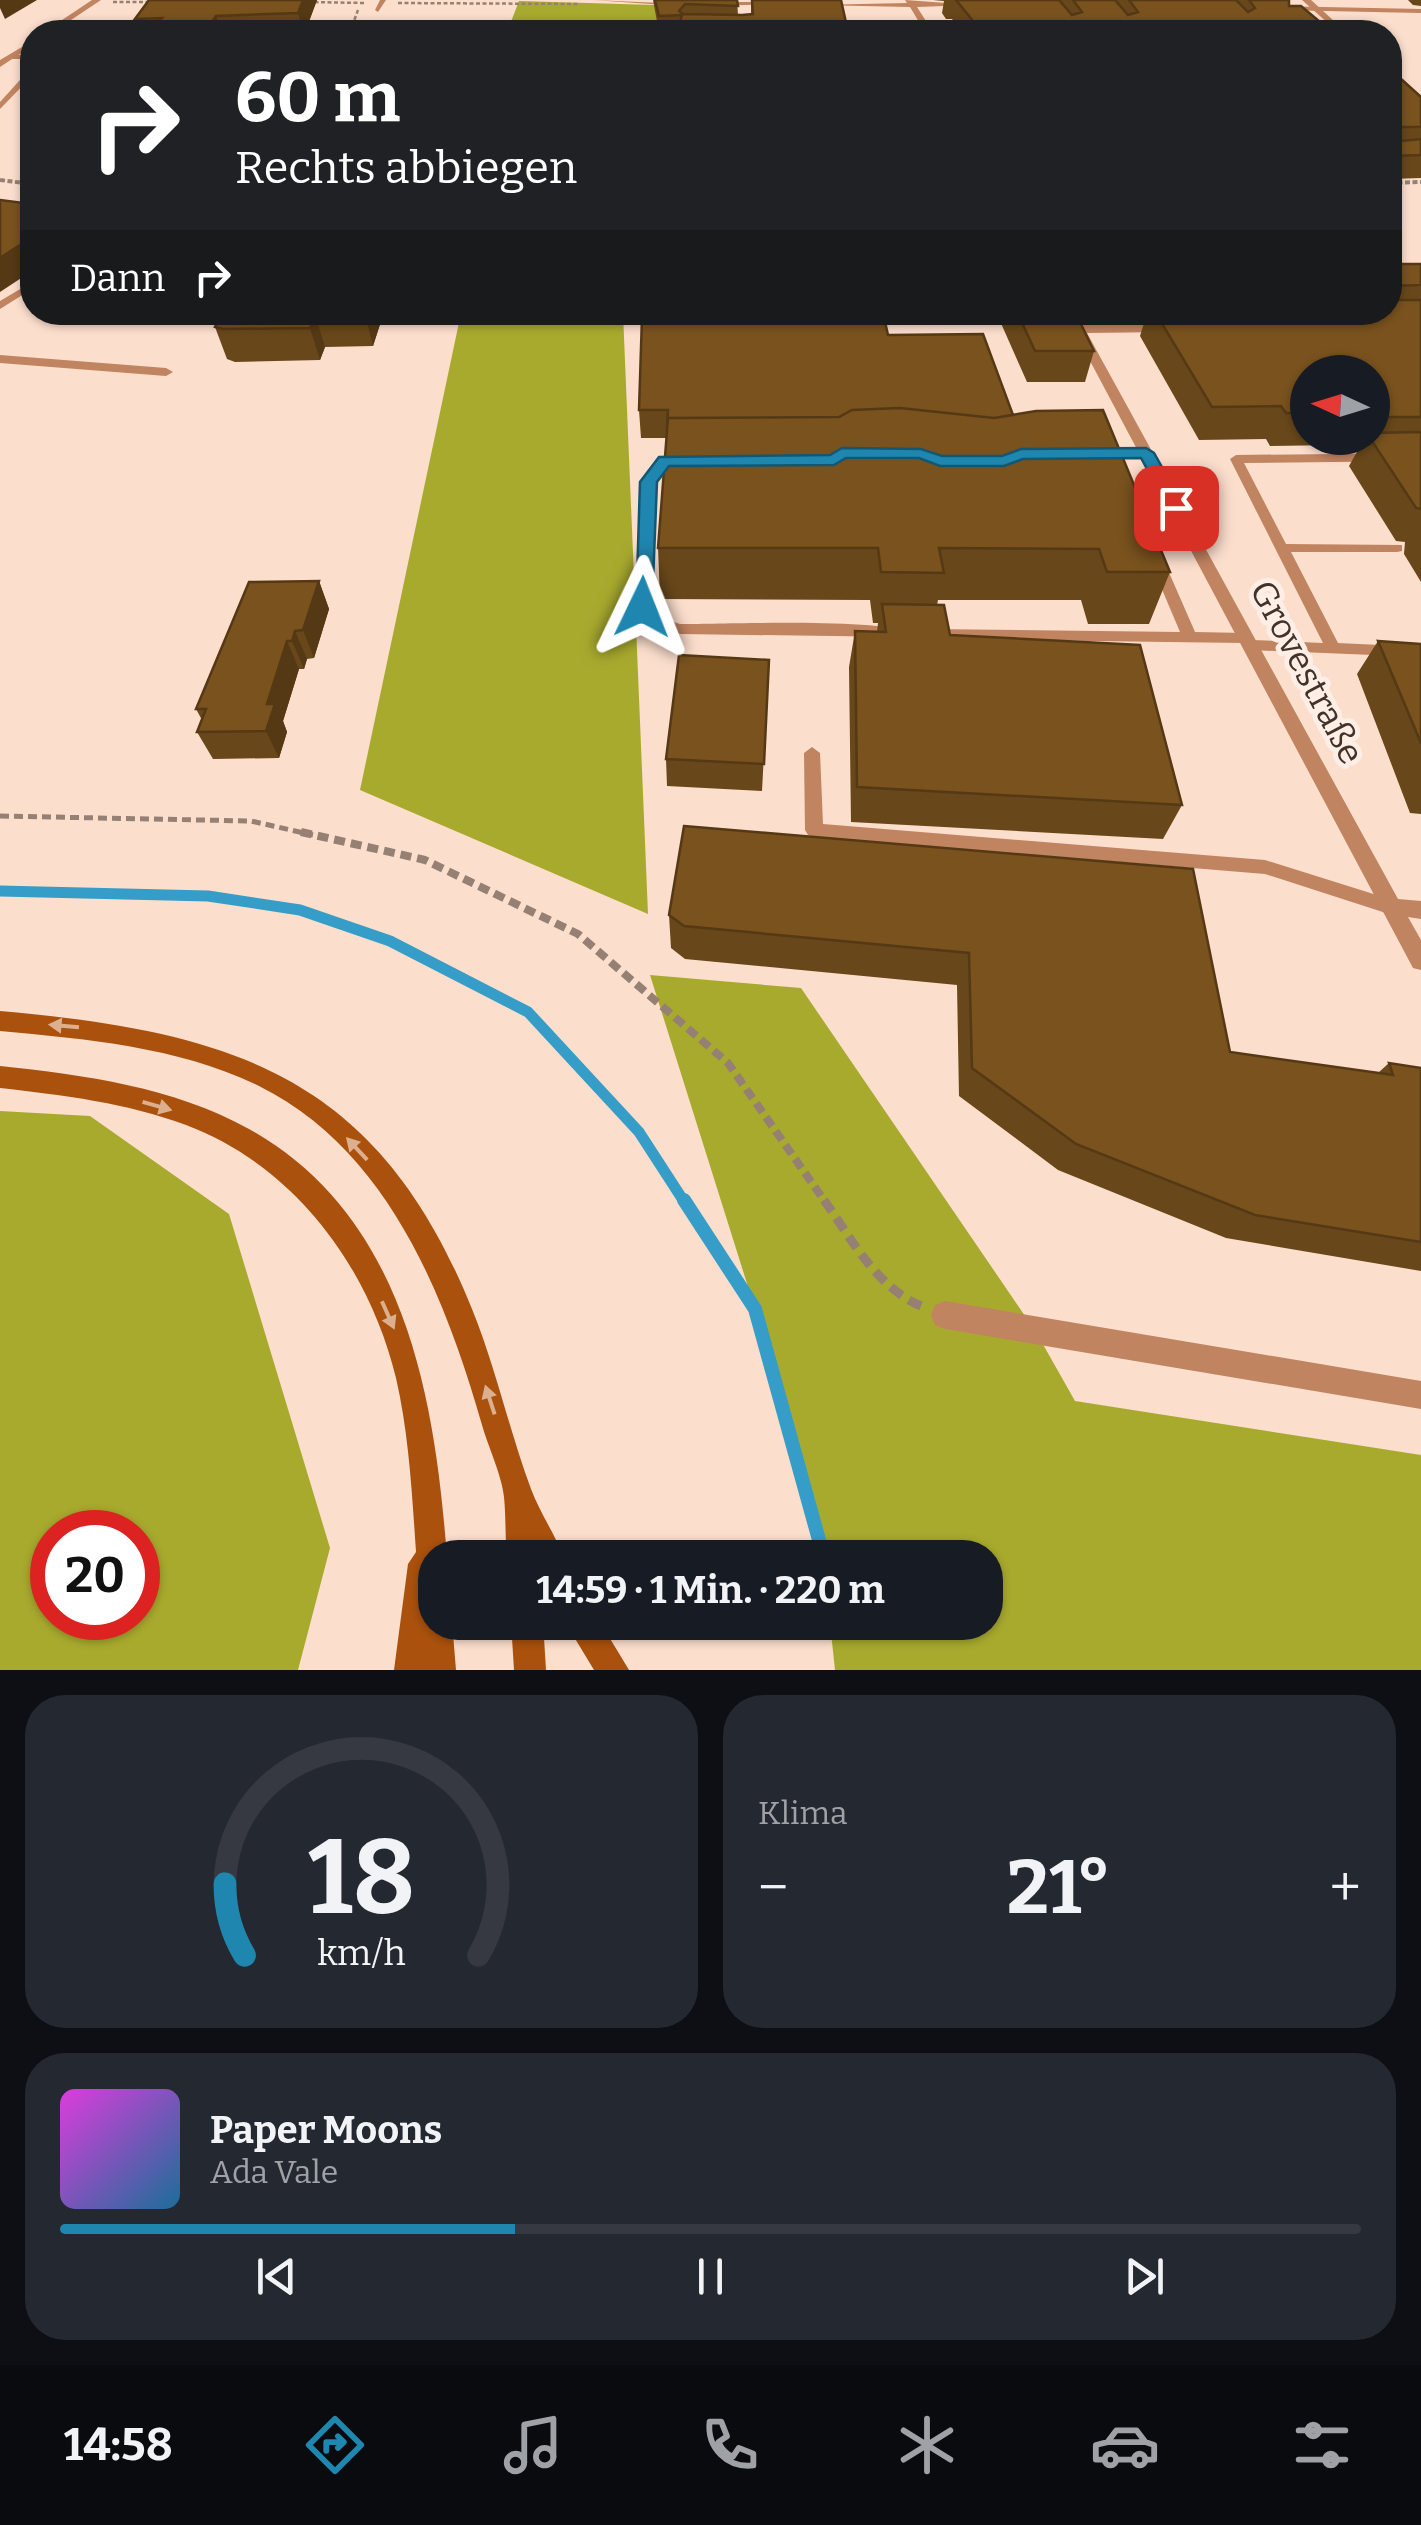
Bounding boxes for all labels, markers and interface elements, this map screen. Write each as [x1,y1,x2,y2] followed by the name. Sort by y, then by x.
[235,56,400,140] text: 60 m
[70,60,200,190] icon: right
[235,141,577,195] text: Rechts abbiegen
[185,250,240,305] icon: right
[70,255,165,301] text: Dann
[1290,355,1390,455] north arrow
[1290,355,1390,455] map controls
[1134,466,1219,551] pin
[1149,481,1204,536] icon: arrive
[590,555,694,659] position arrow
[1241,573,1373,771] street label: Grovestraße
[48,1018,80,1034] one-way arrow
[142,1099,173,1114] one-way arrow
[346,1138,369,1162] one-way arrow
[379,1301,396,1330] one-way arrow
[481,1384,496,1414] one-way arrow
[30,1510,160,1640] speed limit sign: 20
[536,1567,885,1613] text: 14:59 · 1 Min. · 220 m
[758,1794,847,1832] text: Klima
[308,1816,415,1941] text: 18
[1007,1843,1111,1933] text: 21°
[758,1855,788,1921] text: −
[1330,1855,1361,1921] text: +
[317,1932,406,1974] text: km/h
[210,2107,442,2153] text: Paper Moons
[210,2153,338,2191] text: Ada Vale
[249,2249,304,2304] icon: previous
[683,2249,738,2304] icon: pause
[1117,2249,1172,2304] icon: next
[300,2410,370,2480] icon: directions
[498,2410,568,2480] icon: music
[695,2410,765,2480] icon: phone
[892,2410,962,2480] icon: climate
[1090,2410,1160,2480] icon: car
[1287,2410,1357,2480] icon: filters
[64,2418,173,2472] text: 14:58

